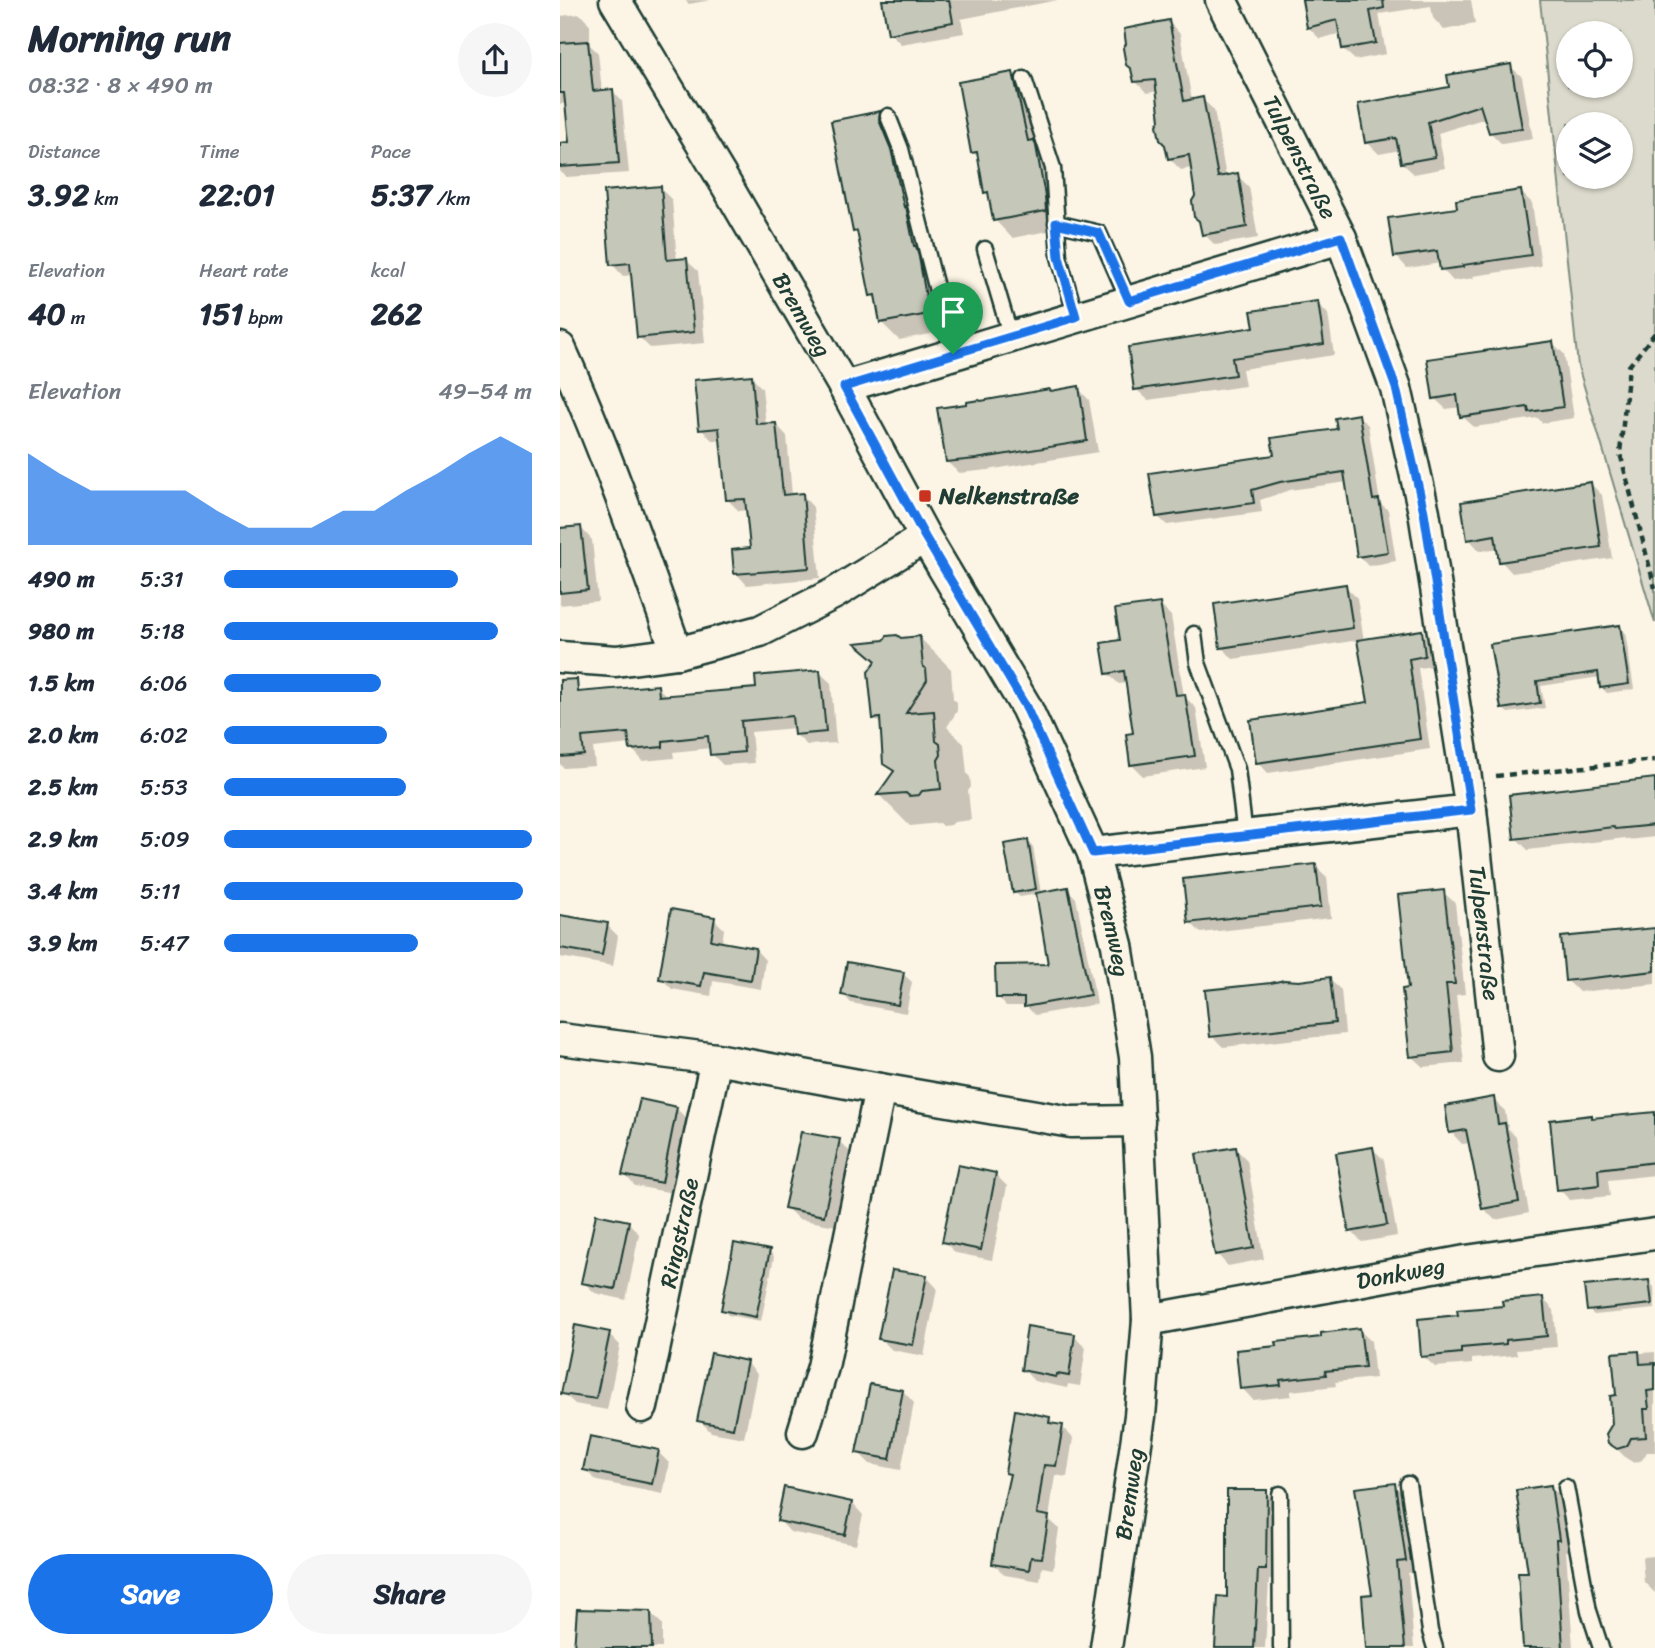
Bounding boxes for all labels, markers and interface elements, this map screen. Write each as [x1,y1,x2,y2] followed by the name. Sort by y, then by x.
[28,5,231,72] text: Morning run
[1556,21,1633,189] map controls
[1556,21,1633,98] button: locate
[458,23,532,97] button: share
[28,65,213,106] text: 08:32 · 8 × 490 m
[1251,88,1349,227] street label: Tulpenstraße
[1556,112,1633,189] button: layers
[28,135,100,168] text: Distance
[199,135,240,168] text: Time
[371,135,411,168] text: Pace
[28,168,89,222] text: 3.92
[199,168,275,222] text: 22:01
[371,168,432,222] text: 5:37
[89,182,119,215] text: km
[432,182,471,215] text: /km
[28,254,105,287] text: Elevation
[199,254,289,287] text: Heart rate
[371,254,405,287] text: kcal
[760,265,843,366] street label: Bremweg
[923,282,983,354] pin
[28,287,66,341] text: 40
[199,287,243,341] text: 151
[371,287,422,341] text: 262
[934,293,972,331] icon: arrive
[66,301,85,334] text: m
[243,301,283,334] text: bpm
[28,371,121,412] text: Elevation
[438,371,532,412] text: 49–54 m
[938,476,1079,517] place label: Nelkenstraße
[917,488,933,504] marker: Nelkenstraße
[28,559,95,600] text: 490 m
[140,559,184,600] text: 5:31
[28,611,94,652] text: 980 m
[140,611,185,652] text: 5:18
[28,663,95,704] text: 1.5 km
[140,663,188,704] text: 6:06
[28,715,99,756] text: 2.0 km
[140,715,188,756] text: 6:02
[28,767,98,808] text: 2.5 km
[140,767,188,808] text: 5:53
[28,819,98,860] text: 2.9 km
[140,819,190,860] text: 5:09
[1456,864,1512,1003] street label: Tulpenstraße
[28,871,98,912] text: 3.4 km
[140,871,181,912] text: 5:11
[1081,881,1142,980] street label: Bremweg
[28,923,98,964] text: 3.9 km
[140,923,189,964] text: 5:47
[648,1174,711,1292] street label: Ringstraße
[1353,1245,1449,1302] street label: Donkweg
[1103,1445,1156,1543] street label: Bremweg
[28,1554,273,1634] button: Save
[287,1554,532,1634] button: Share

